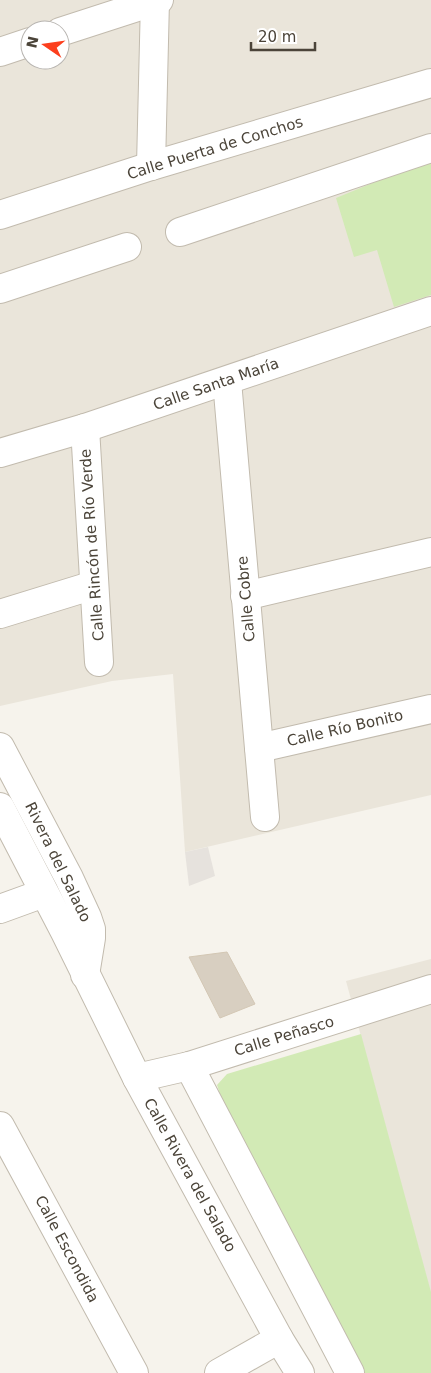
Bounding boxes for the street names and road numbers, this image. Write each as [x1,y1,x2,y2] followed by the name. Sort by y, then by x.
[125,113,305,183] street label: Calle Puerta de Conchos
[151,354,281,414] street label: Calle Santa María
[76,448,108,642] street label: Calle Rincón de Río Verde
[233,555,259,643] street label: Calle Cobre
[285,706,405,750] street label: Calle Río Bonito
[21,799,95,925] street label: Rivera del Salado
[232,1012,336,1060] street label: Calle Peñasco
[140,1095,240,1255] street label: Calle Rivera del Salado
[31,1192,103,1306] street label: Calle Escondida

